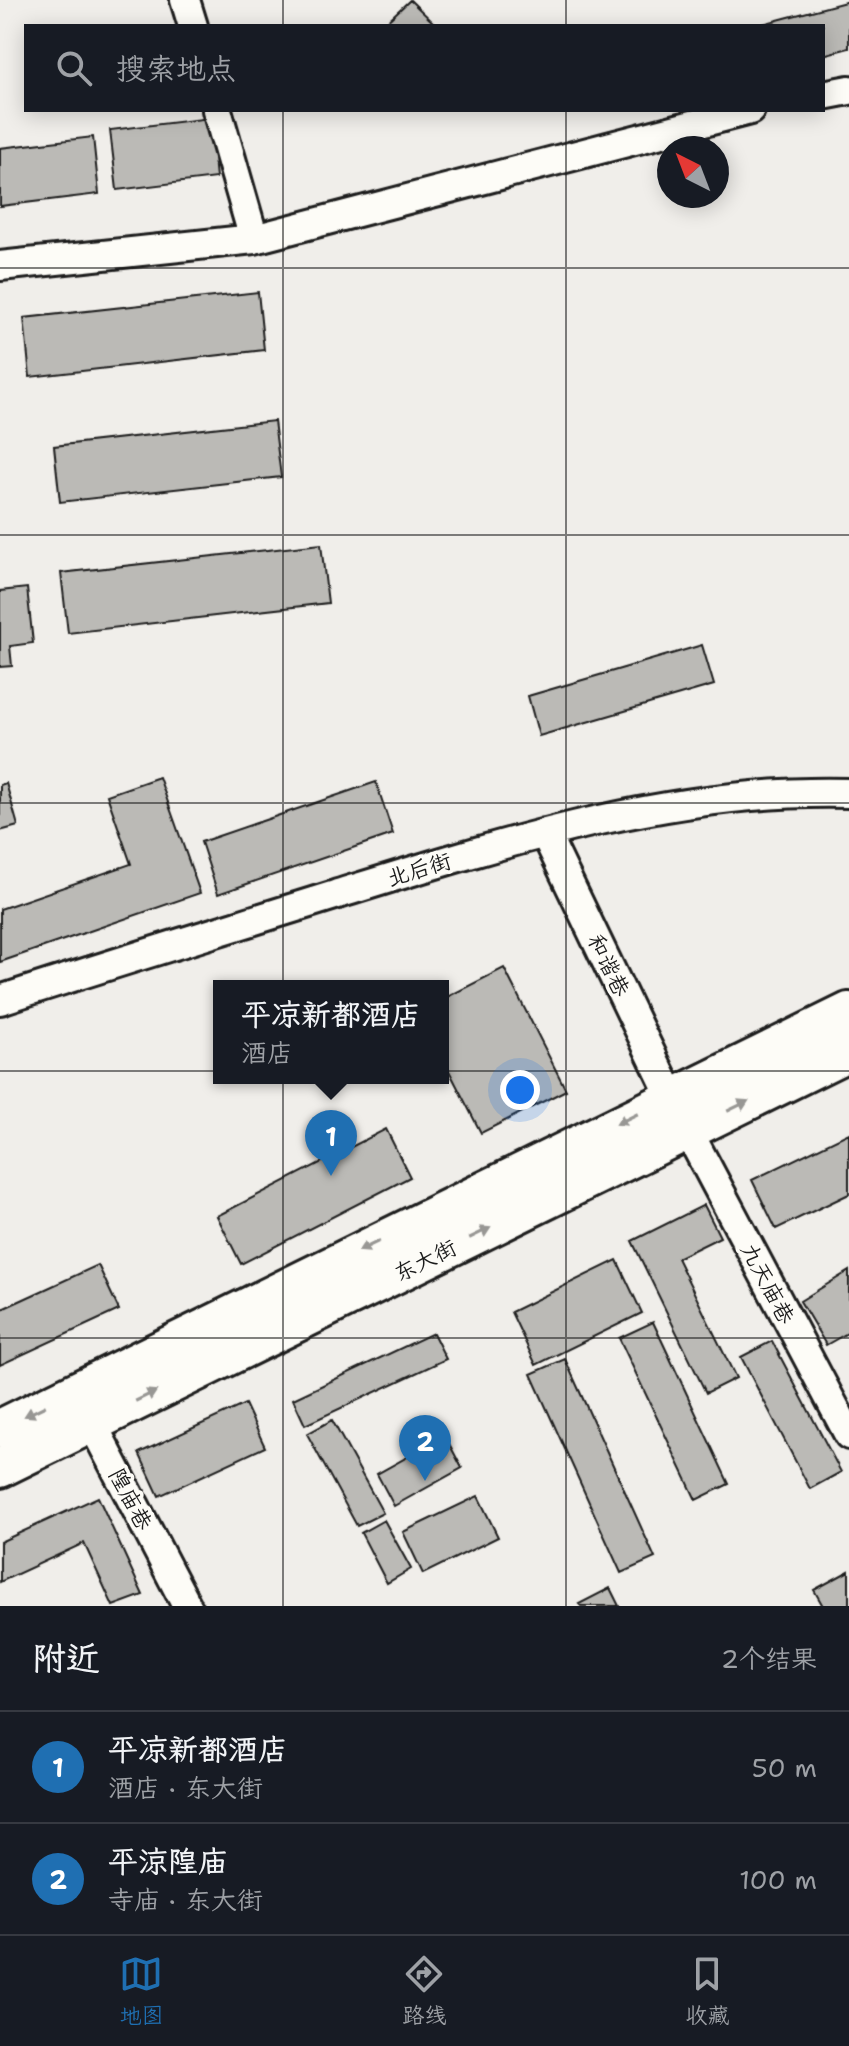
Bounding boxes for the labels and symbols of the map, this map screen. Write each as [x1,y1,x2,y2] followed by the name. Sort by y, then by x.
[657,136,729,208] north arrow
[383,846,455,893] street label: 北后街
[581,929,636,1001] street label: 和谐巷
[500,1070,540,1110] your location
[727,1099,750,1113] one-way arrow
[305,1110,357,1176] pin: 1
[616,1112,639,1126] one-way arrow
[468,1226,491,1240] one-way arrow
[389,1233,461,1288] street label: 东大街
[734,1238,801,1329] street label: 九天庙巷
[358,1240,381,1253] one-way arrow
[134,1390,157,1403] one-way arrow
[24,1404,47,1418] one-way arrow
[399,1415,451,1481] pin: 2
[102,1463,159,1535] street label: 隍庙巷

